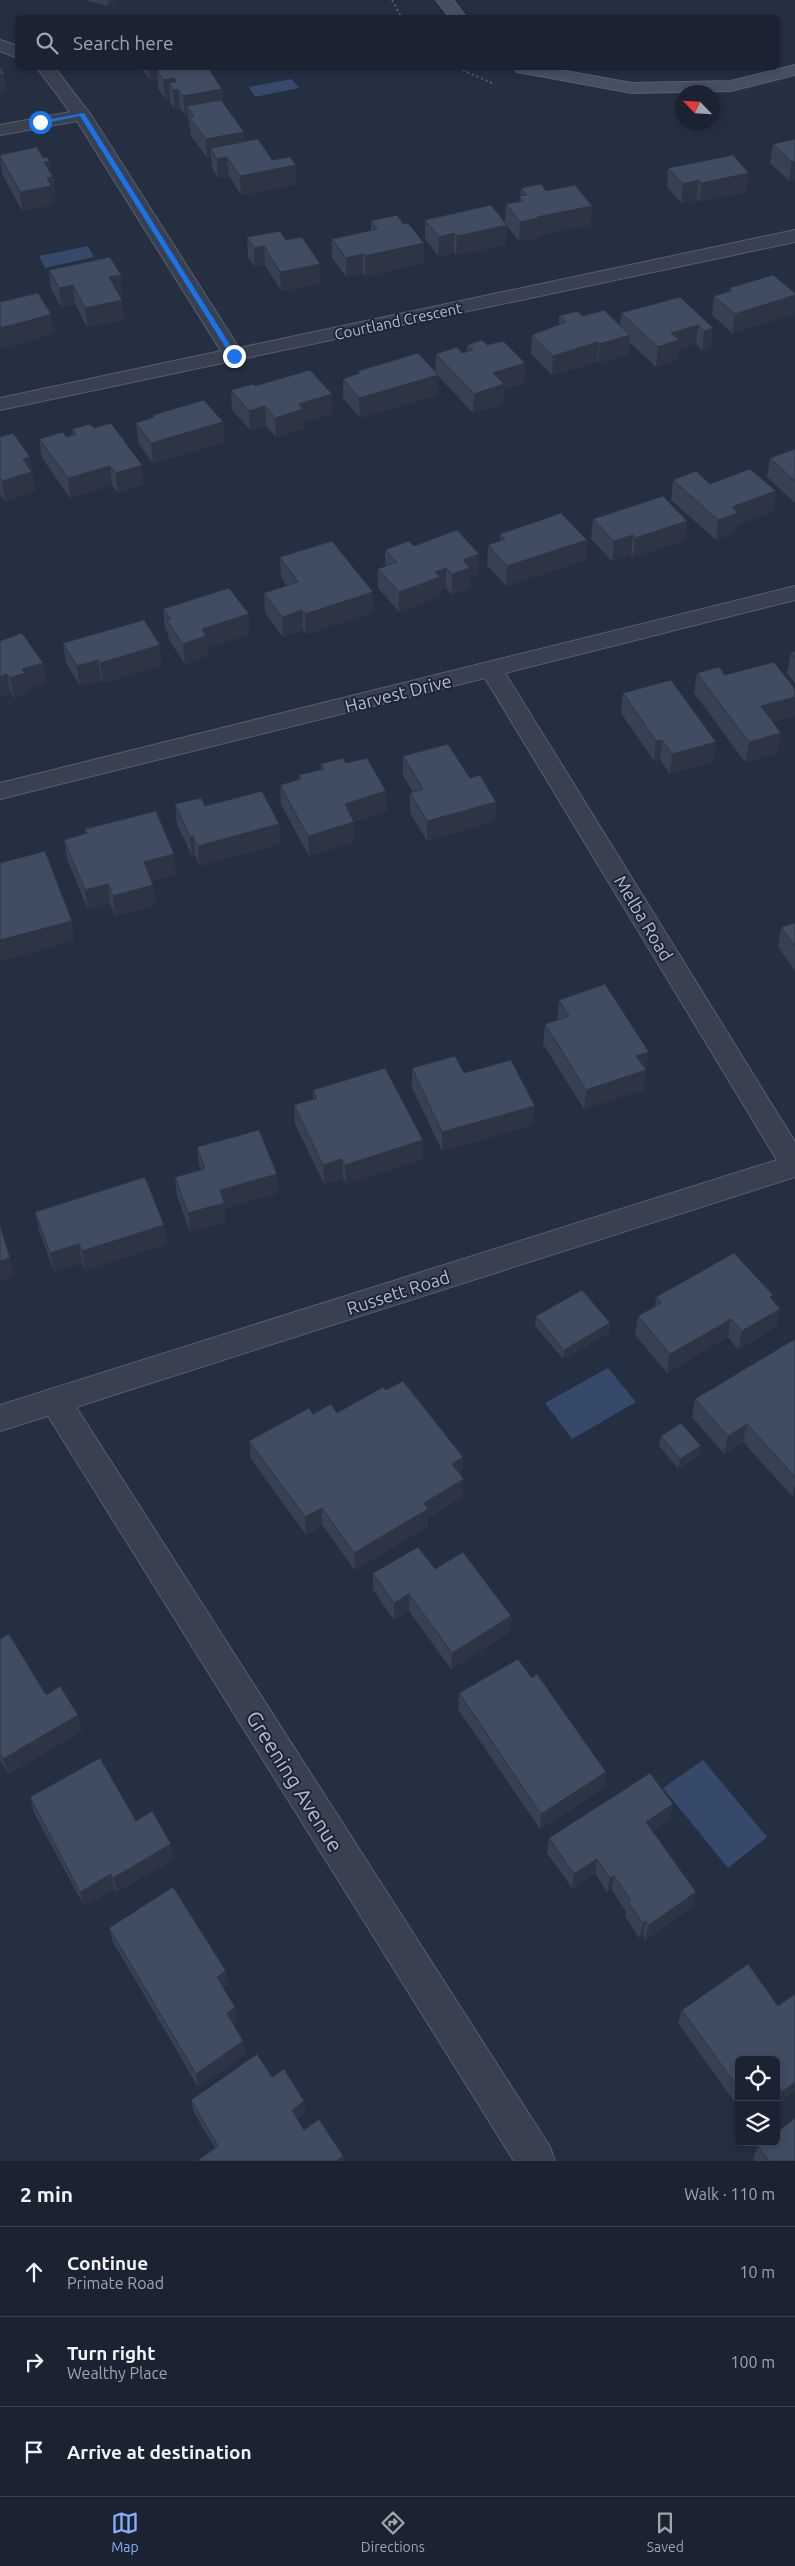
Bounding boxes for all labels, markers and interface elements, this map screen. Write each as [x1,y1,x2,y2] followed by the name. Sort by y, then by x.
[15,15,780,70] search box
[33,29,61,57] icon: search
[73,32,173,54] text: Search here
[675,85,720,130] north arrow
[29,111,52,134] route start
[333,299,463,343] street label: Courtland Crescent
[223,345,246,368] route end
[343,670,453,716] street label: Harvest Drive
[611,872,677,964] street label: Melba Road
[344,1266,452,1318] street label: Russett Road
[242,1706,348,1856] street label: Greening Avenue
[735,2056,780,2146] map controls
[735,2056,780,2101] button: locate
[735,2101,780,2146] button: layers
[20,2182,73,2206] text: 2 min
[684,2185,775,2203] text: Walk · 110 m
[67,2252,148,2274] text: Continue
[20,2258,48,2286] icon: ahead
[739,2263,775,2281] text: 10 m
[67,2274,164,2292] text: Primate Road
[67,2342,155,2364] text: Turn right
[20,2348,48,2376] icon: right
[730,2353,775,2371] text: 100 m
[67,2364,168,2382] text: Wealthy Place
[20,2438,48,2466] icon: arrive
[67,2441,252,2463] text: Arrive at destination
[111,2509,139,2555] tab: Map
[361,2509,425,2555] tab: Directions
[647,2509,684,2555] tab: Saved

